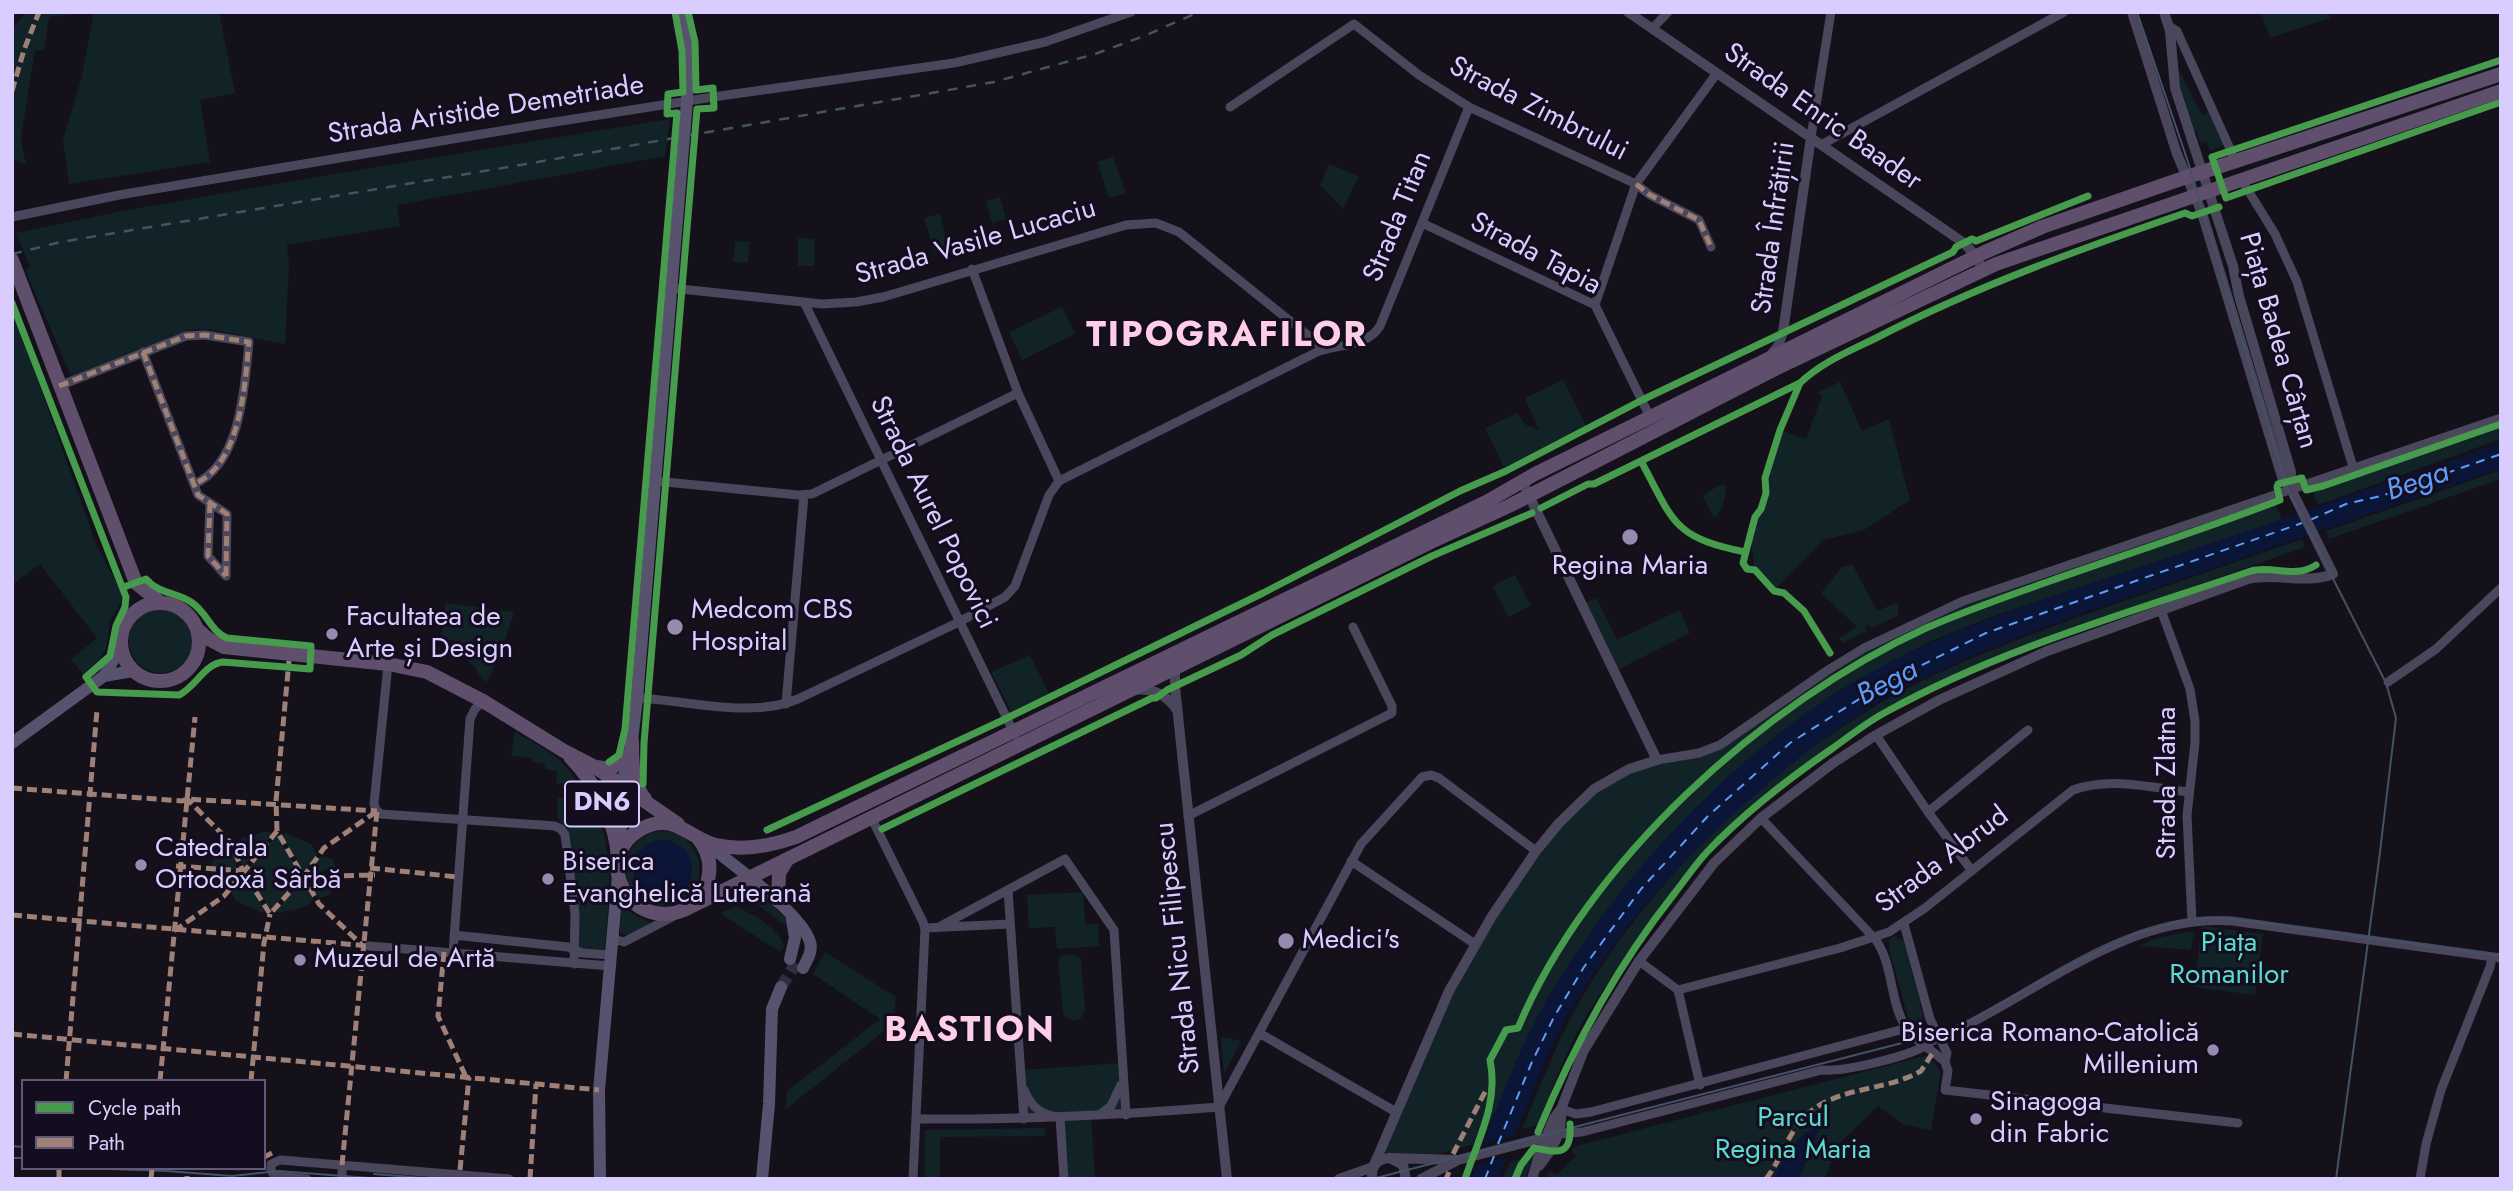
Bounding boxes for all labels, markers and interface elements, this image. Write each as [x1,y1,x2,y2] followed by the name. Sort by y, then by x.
[1716,37,1928,199] street label: Strada Enric Baader
[1443,51,1633,169] street label: Strada Zimbrului
[326,69,646,153] street label: Strada Aristide Demetriade
[1746,140,1804,316] street label: Strada Înfrățirii
[1358,147,1440,287] street label: Strada Titan
[852,193,1100,293] street label: Strada Vasile Lucaciu
[1464,207,1606,303] street label: Strada Tapia
[2230,229,2324,453] street label: Piața Badea Cârțan
[1088,317,1366,359] district label: TIPOGRAFILOR
[861,391,1003,635] street label: Strada Aurel Popovici
[2382,455,2454,511] water label: Bega
[1620,527,1640,547] marker: Regina Maria
[1552,550,1708,584] place label: Regina Maria
[691,594,853,660] place label: Medcom CBS Hospital
[346,601,513,667] place label: Facultatea de Arte și Design
[665,617,685,637] marker: Medcom CBS Hospital
[324,626,340,642] marker: Facultatea de Arte și Design
[1851,653,1925,715] water label: Bega
[2151,706,2185,860] street label: Strada Zlatna
[565,782,639,826] road number: DN6
[1870,800,2016,922] street label: Strada Abrud
[1149,820,1209,1076] street label: Strada Nicu Filipescu
[155,832,341,898] place label: Catedrala Ortodoxă Sârbă
[562,846,811,912] place label: Biserica Evanghelică Luterană
[133,857,149,873] marker: Catedrala Ortodoxă Sârbă
[540,871,556,887] marker: Biserica Evanghelică Luterană
[1302,924,1399,958] place label: Medici's
[2169,927,2289,993] park label: Piața Romanilor
[1276,931,1296,951] marker: Medici's
[314,943,495,977] place label: Muzeul de Artă
[292,952,308,968] marker: Muzeul de Artă
[885,1012,1055,1054] district label: BASTION
[1901,1017,2199,1083] place label: Biserica Romano-Catolică Millenium
[2205,1042,2221,1058] marker: Biserica Romano-Catolică Millenium
[21,1079,266,1170] legend
[1990,1086,2109,1152] place label: Sinagoga din Fabric
[88,1093,181,1123] text: Cycle path
[1715,1102,1871,1168] park label: Parcul Regina Maria
[1968,1111,1984,1127] marker: Sinagoga din Fabric
[88,1128,125,1158] text: Path

